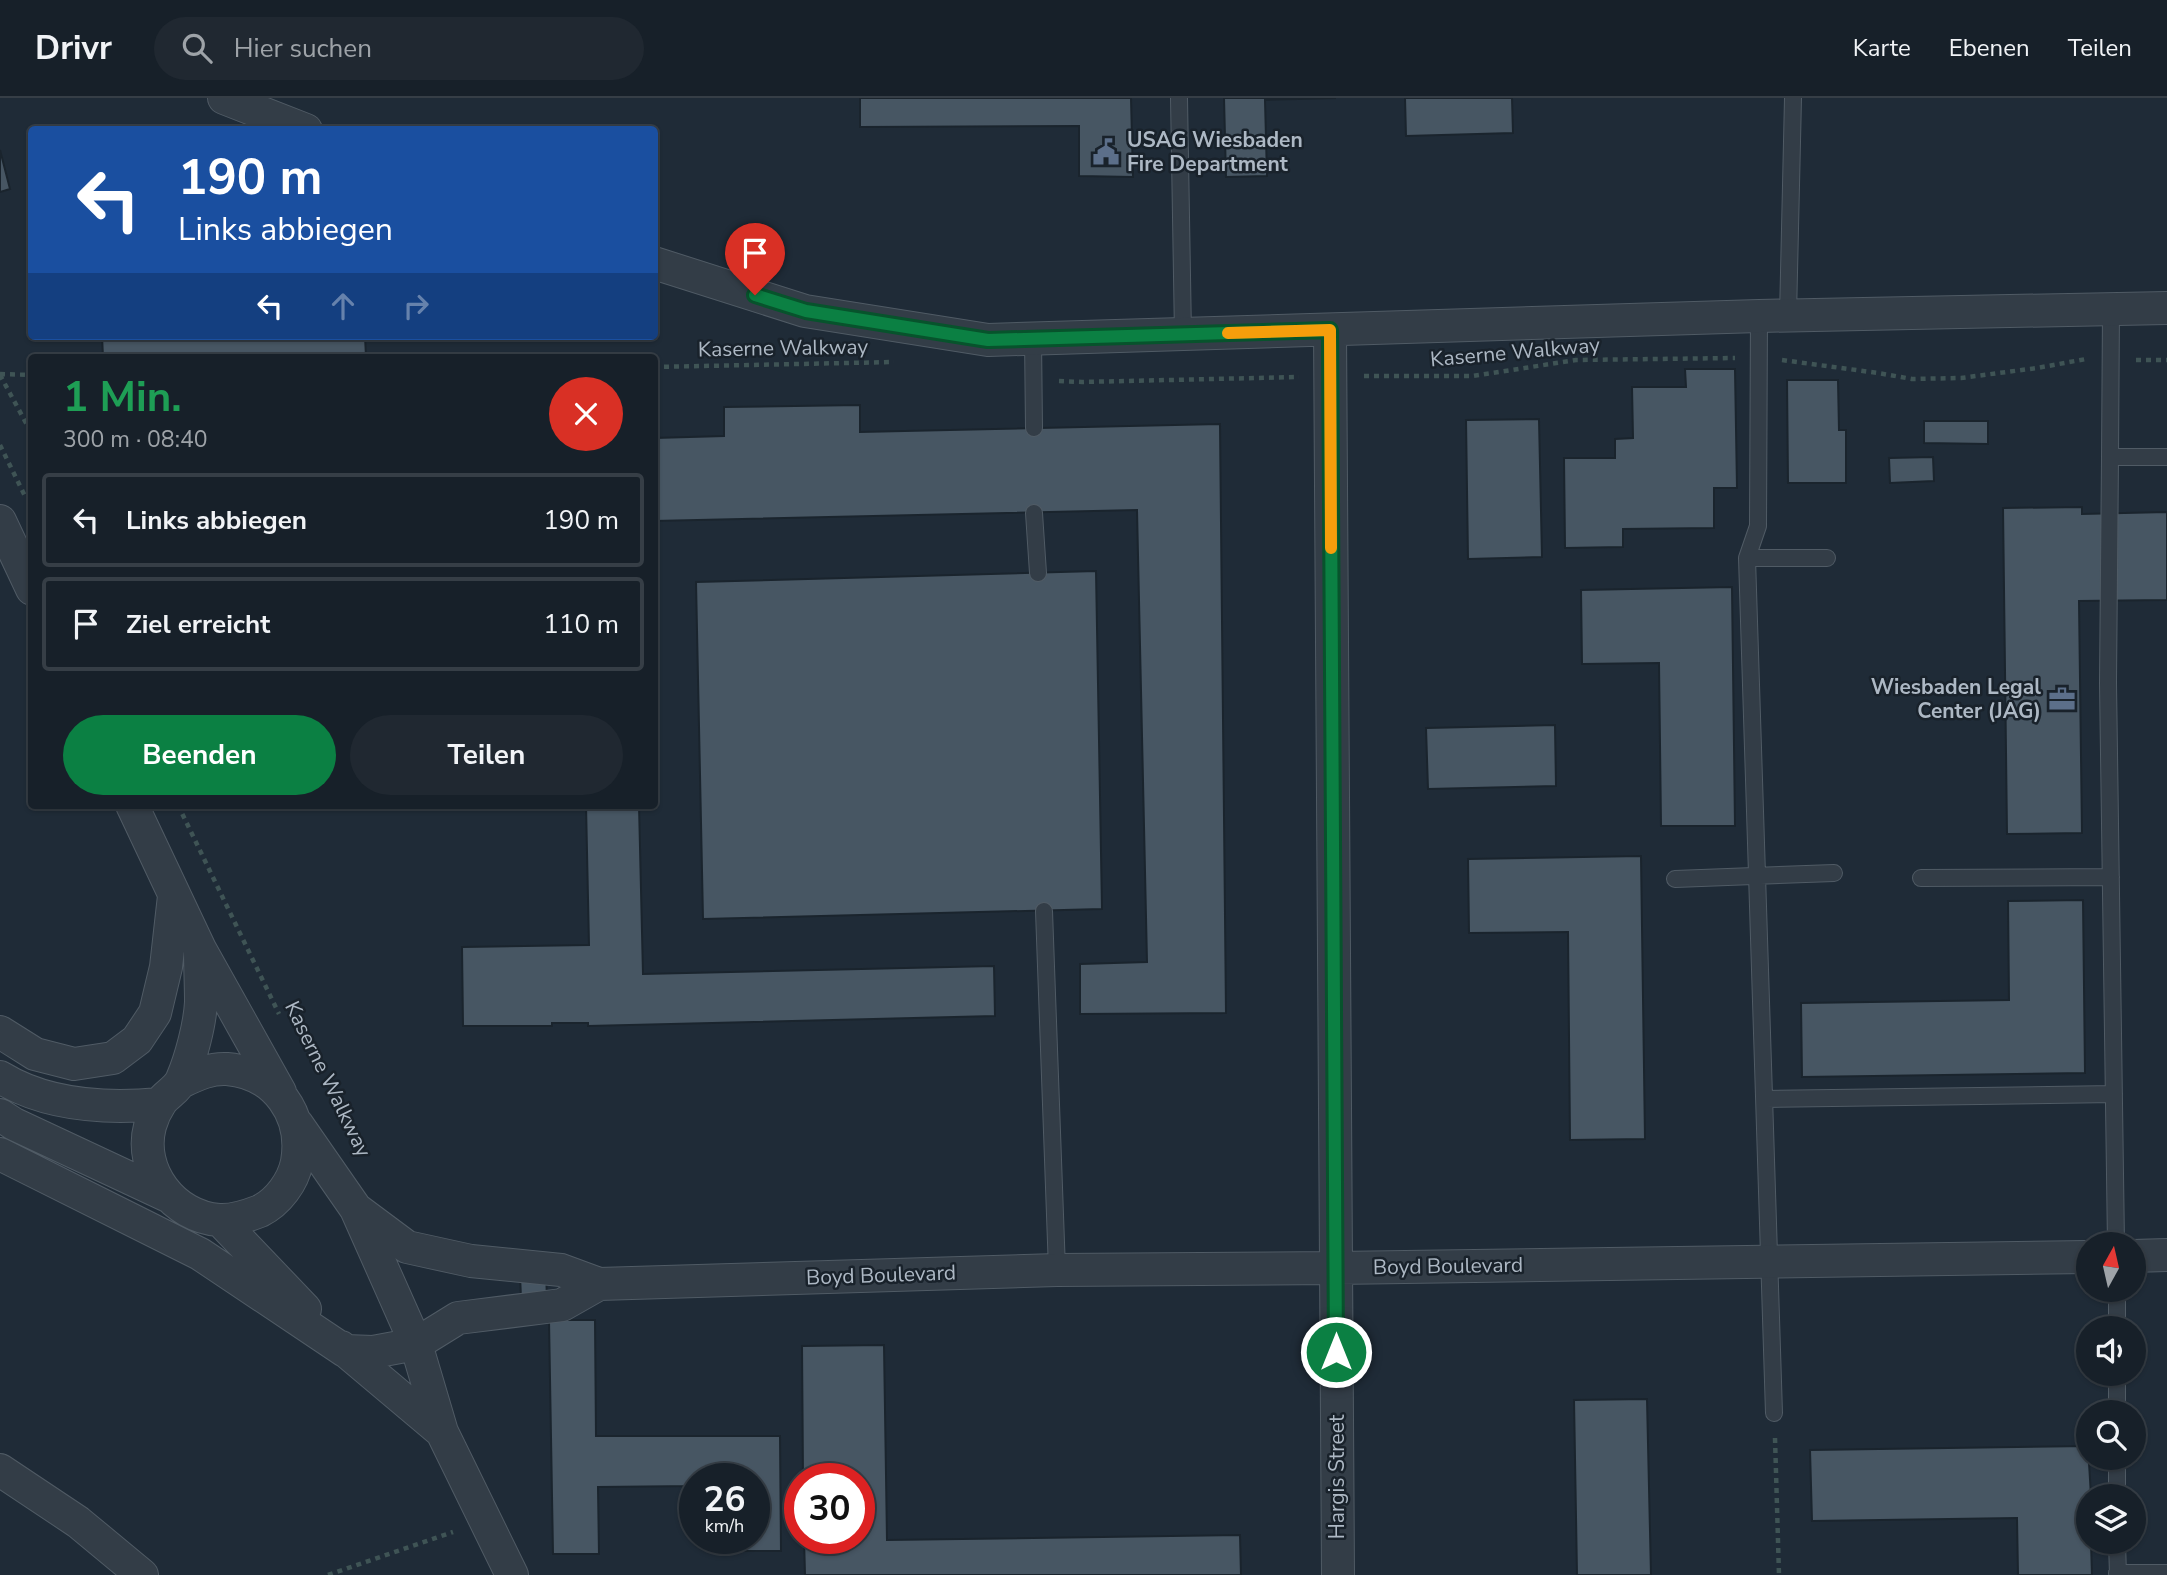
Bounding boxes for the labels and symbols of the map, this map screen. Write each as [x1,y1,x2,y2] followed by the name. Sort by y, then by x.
[1127,126,1303,178] place label: USAG Wiesbaden Fire Department
[1091,137,1121,167] public building icon: USAG Wiesbaden Fire Department
[725,223,785,295] pin
[1429,331,1601,373] street label: Kaserne Walkway
[698,333,869,363] street label: Kaserne Walkway
[1871,673,2041,725] place label: Wiesbaden Legal Center (JAG)
[2047,684,2077,714] office icon: Wiesbaden Legal Center (JAG)
[278,996,378,1162] street label: Kaserne Walkway
[2076,1232,2146,1302] north arrow
[1373,1251,1523,1281] street label: Boyd Boulevard
[805,1258,957,1292] street label: Boyd Boulevard
[1299,1315,1373,1389] position arrow
[1323,1414,1351,1539] street label: Hargis Street
[784,1463,875,1554] speed limit sign: 30

